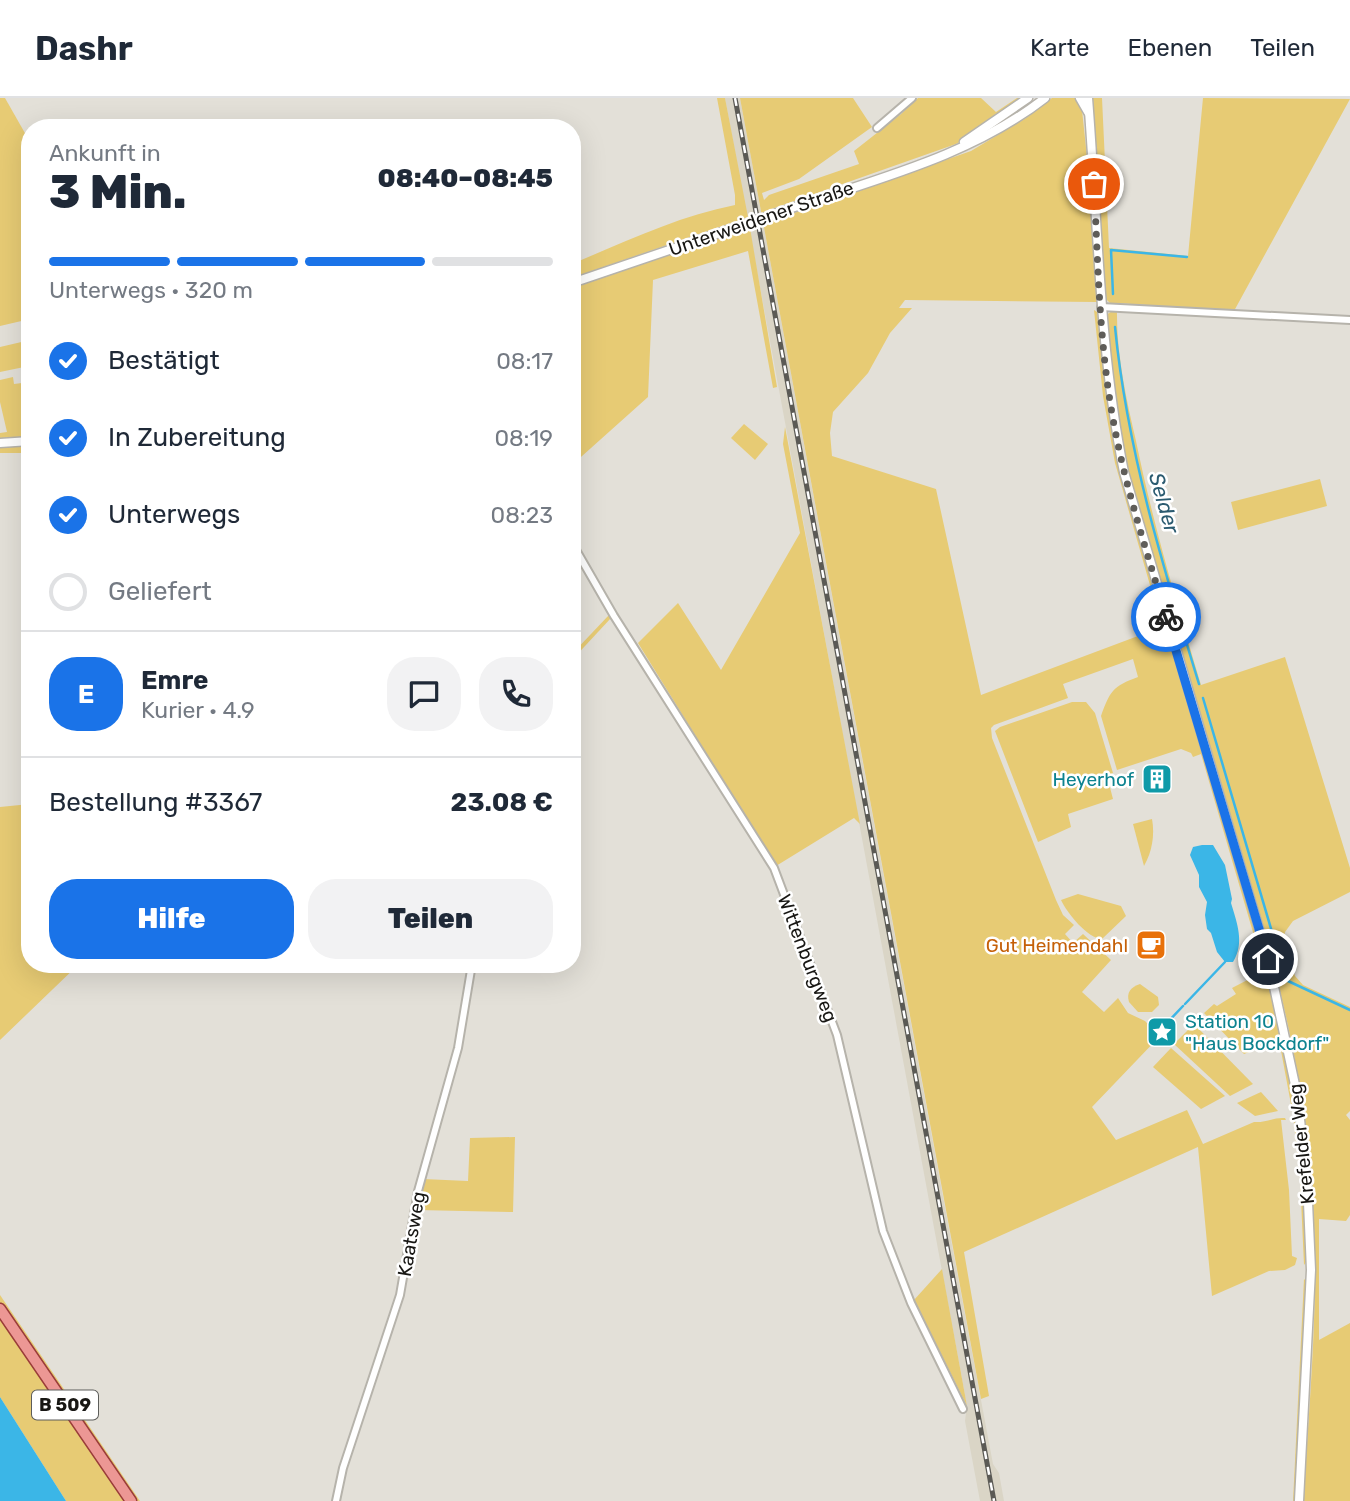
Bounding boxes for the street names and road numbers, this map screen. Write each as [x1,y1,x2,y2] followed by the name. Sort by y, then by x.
[666,176,857,261] street label: Unterweidener Straße
[773,891,842,1025] street label: Wittenburgweg
[1284,1082,1319,1205] street label: Krefelder Weg
[393,1190,430,1278] street label: Kaatsweg
[32,1390,98,1420] road number: B 509

